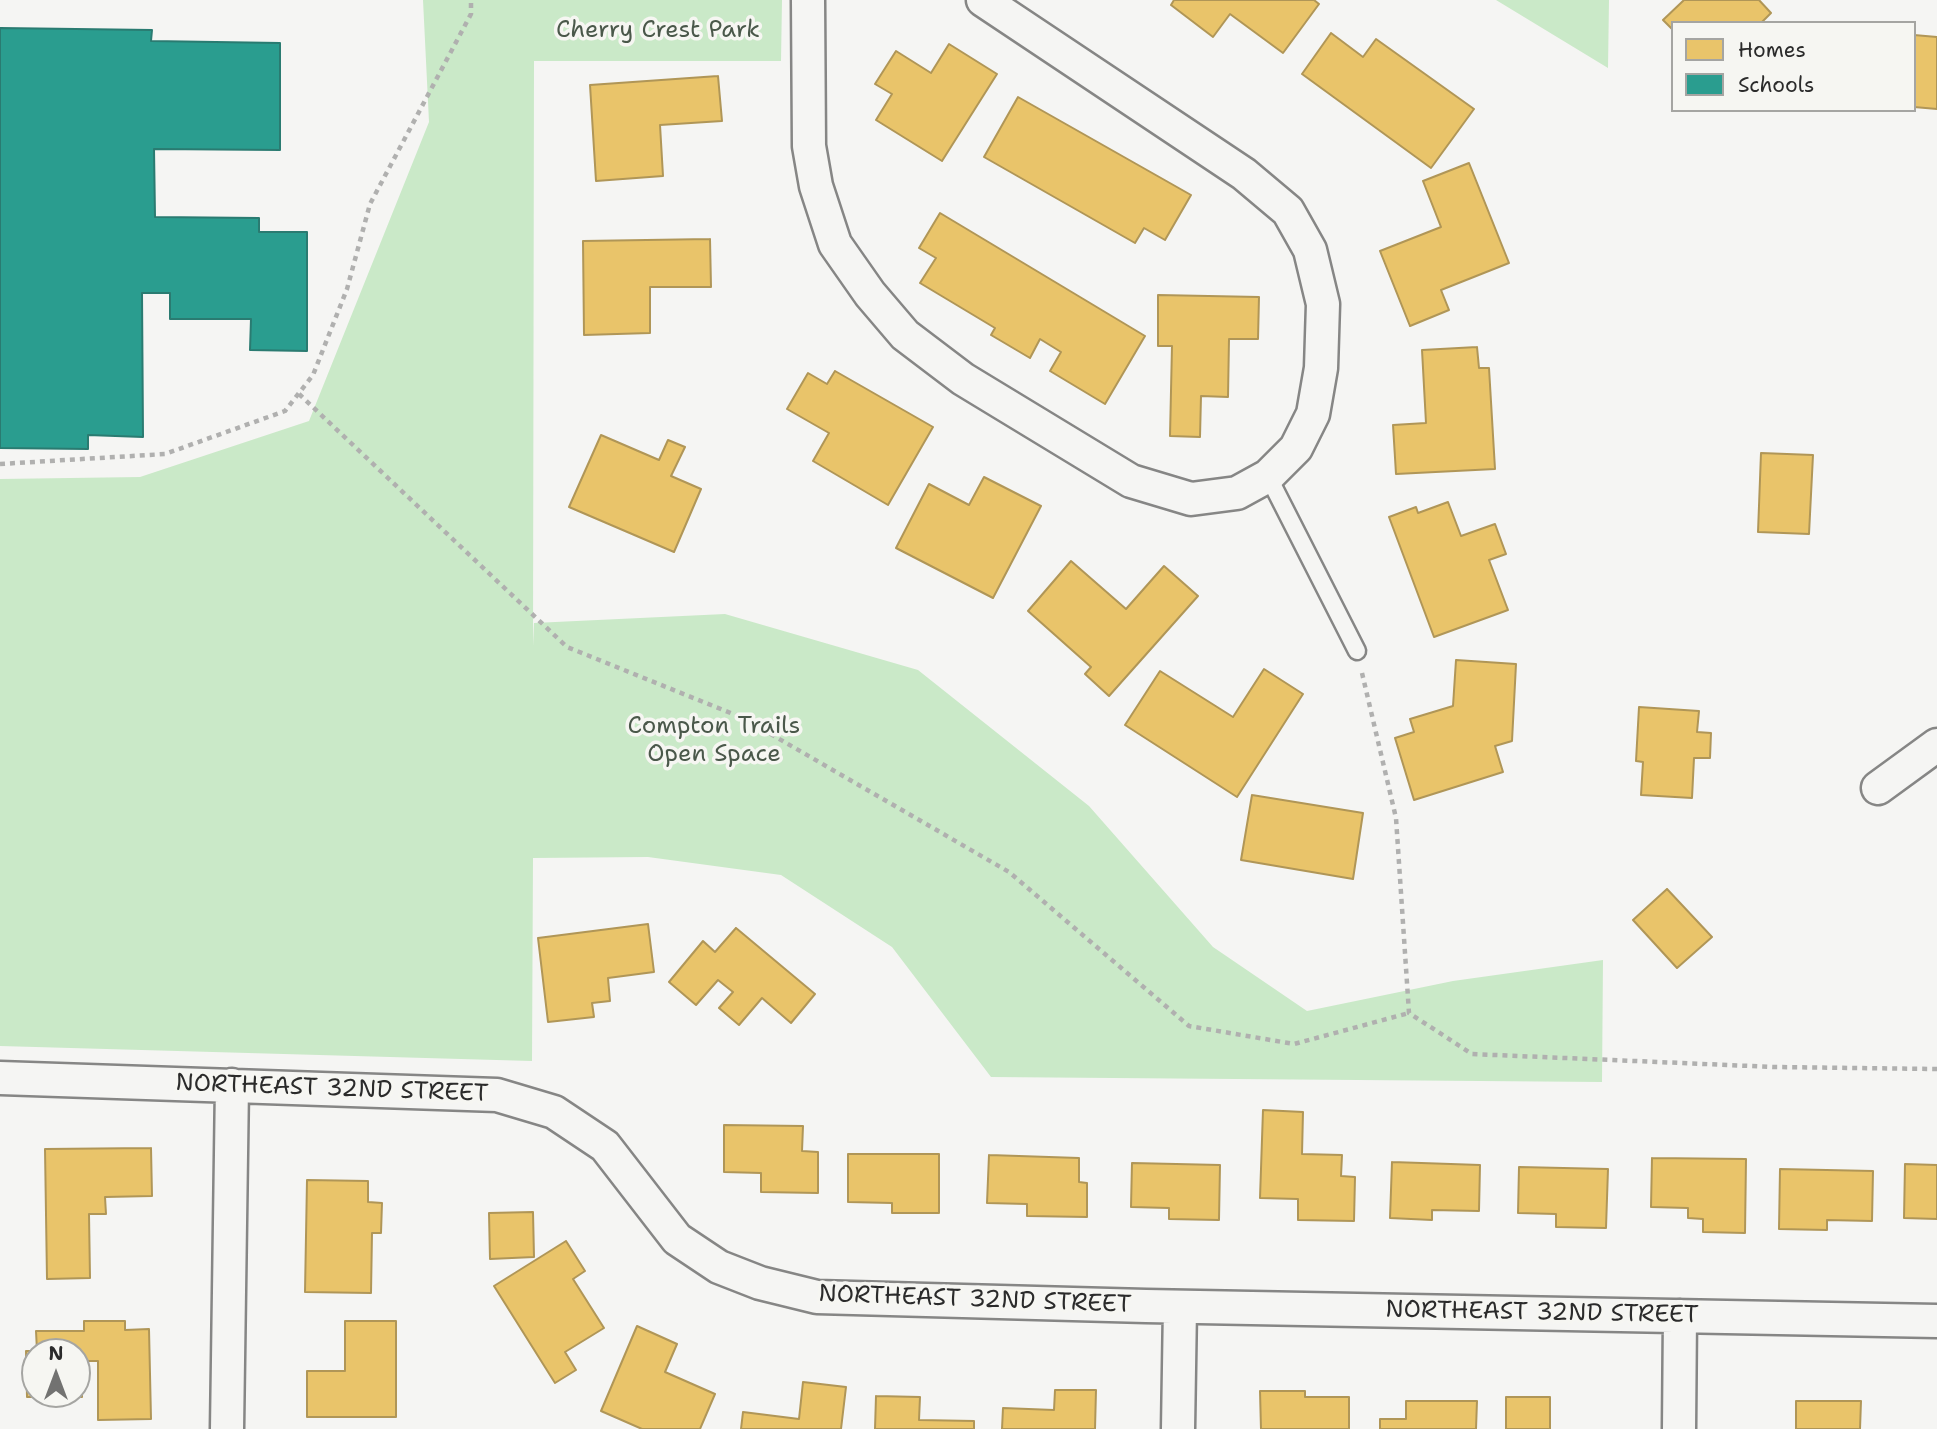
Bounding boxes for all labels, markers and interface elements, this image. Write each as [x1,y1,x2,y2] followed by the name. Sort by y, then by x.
[556,17,760,45] park label: Cherry Crest Park
[1671,21,1916,112] legend
[1738,36,1806,64] text: Homes
[1738,71,1814,99] text: Schools
[628,713,800,769] park label: Compton Trails Open Space
[175,1069,489,1109] street label: NORTHEAST 32ND STREET
[818,1280,1132,1320] street label: NORTHEAST 32ND STREET
[1385,1296,1699,1330] street label: NORTHEAST 32ND STREET
[21,1338,91,1408] north arrow
[48,1341,64,1366] text: N

